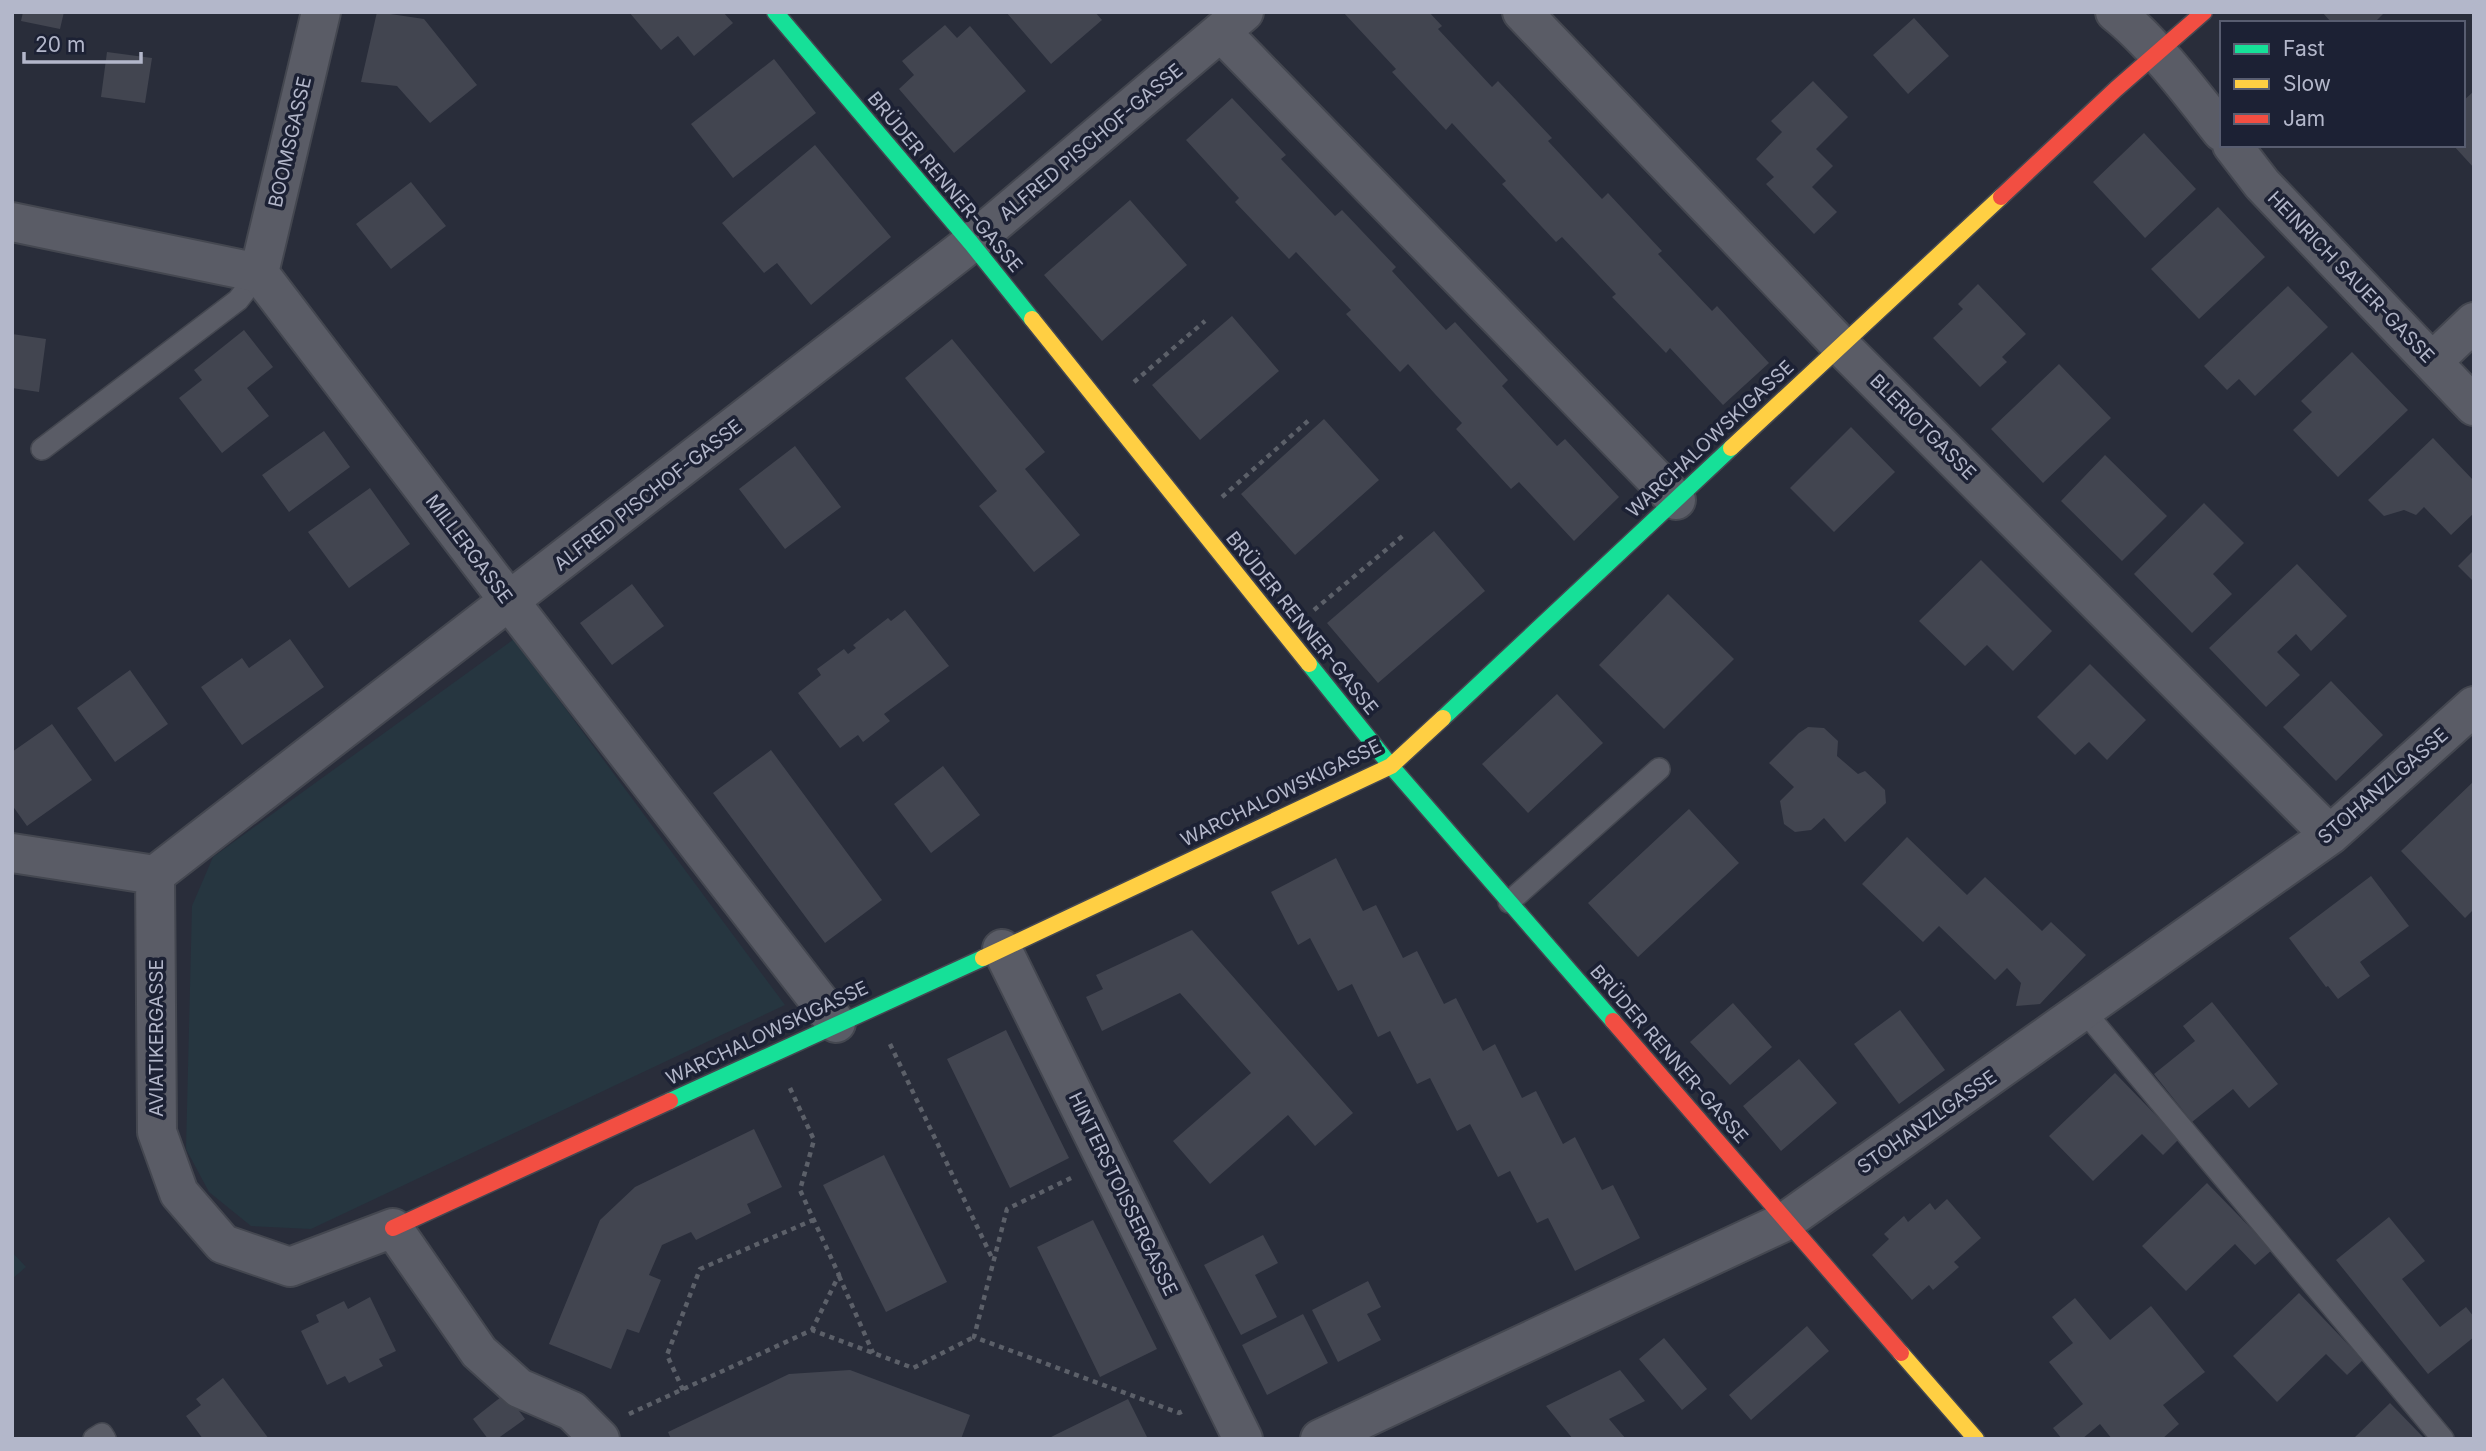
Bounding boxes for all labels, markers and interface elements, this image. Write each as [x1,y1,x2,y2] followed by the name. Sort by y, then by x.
[24,21,142,65] scale bar
[2220,21,2465,147] legend
[35,32,85,57] text: 20 m
[2283,36,2325,61] text: Fast
[995,59,1187,225] street label: ALFRED PISCHOF-GASSE
[2283,71,2331,96] text: Slow
[264,74,316,210] street label: BOOMSGASSE
[863,87,1027,277] street label: BRÜDER RENNER-GASSE
[2283,106,2325,131] text: Jam
[2263,186,2439,368] street label: HEINRICH SAUER-GASSE
[1622,355,1798,523] street label: WARCHALOWSKIGASSE
[1865,369,1981,485] street label: BLERIOTGASSE
[549,414,747,576] street label: ALFRED PISCHOF-GASSE
[421,490,517,608] street label: MILLERGASSE
[1221,527,1383,719] street label: BRÜDER RENNER-GASSE
[2313,723,2453,849] street label: STOHANZLGASSE
[1177,734,1385,852] street label: WARCHALOWSKIGASSE
[145,959,168,1117] street label: AVIATIKERGASSE
[1585,960,1753,1148] street label: BRÜDER RENNER-GASSE
[662,976,872,1090] street label: WARCHALOWSKIGASSE
[1853,1065,2001,1179] street label: STOHANZLGASSE
[1064,1088,1182,1300] street label: HINTERSTOISSERGASSE

